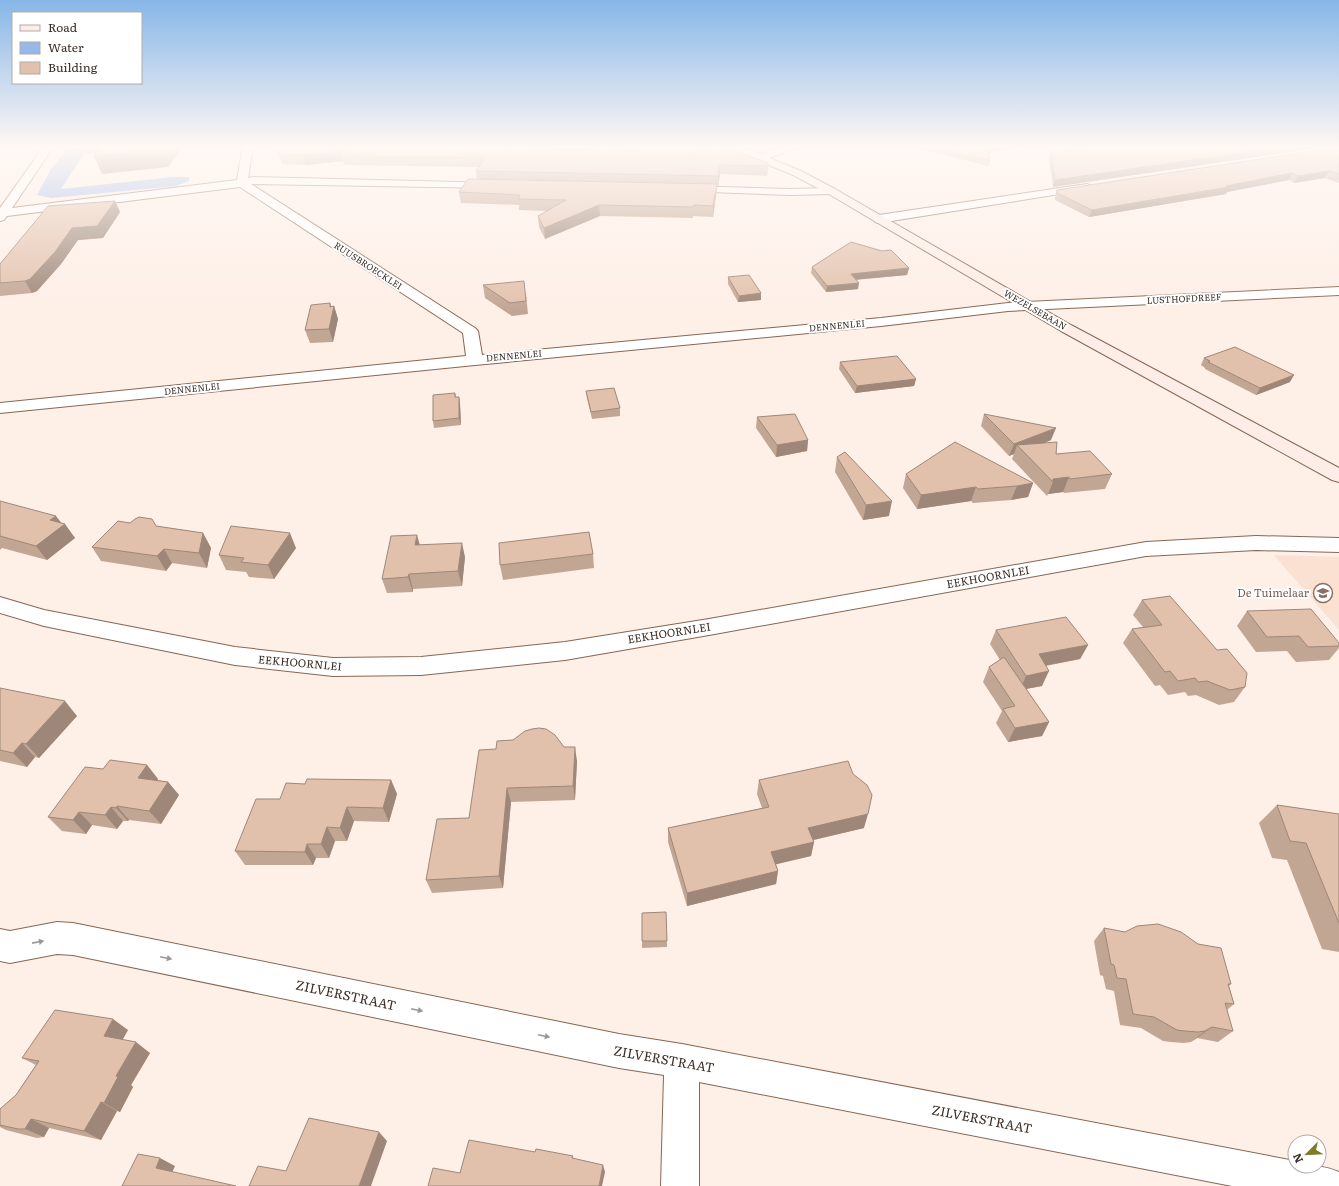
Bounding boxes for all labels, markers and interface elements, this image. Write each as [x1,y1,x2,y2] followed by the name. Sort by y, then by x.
[12,12,142,84] legend
[48,18,78,36] text: Road
[48,38,84,56] text: Water
[48,58,98,76] text: Building
[332,238,406,293] street label: RUUSBROECKLEI
[1001,285,1070,333] street label: WEZELSEBAAN
[1146,289,1222,307] street label: LUSTHOFDREEF
[808,316,866,334] street label: DENNENLEI
[485,346,543,364] street label: DENNENLEI
[163,378,221,398] street label: DENNENLEI
[945,561,1031,591] street label: EEKHOORNLEI
[1312,582,1334,604] school or university icon: De Tuimelaar
[1237,584,1310,600] place label: De Tuimelaar
[626,618,712,646] street label: EEKHOORNLEI
[258,650,343,674] street label: EEKHOORNLEI
[32,938,44,944] one-way arrow
[160,956,172,962] one-way arrow
[294,975,398,1014] street label: ZILVERSTRAAT
[411,1007,423,1013] one-way arrow
[538,1033,550,1039] one-way arrow
[612,1040,716,1077] street label: ZILVERSTRAAT
[930,1099,1034,1138] street label: ZILVERSTRAAT
[1287,1134,1327,1174] north arrow
[1288,1151,1306,1166] text: N

